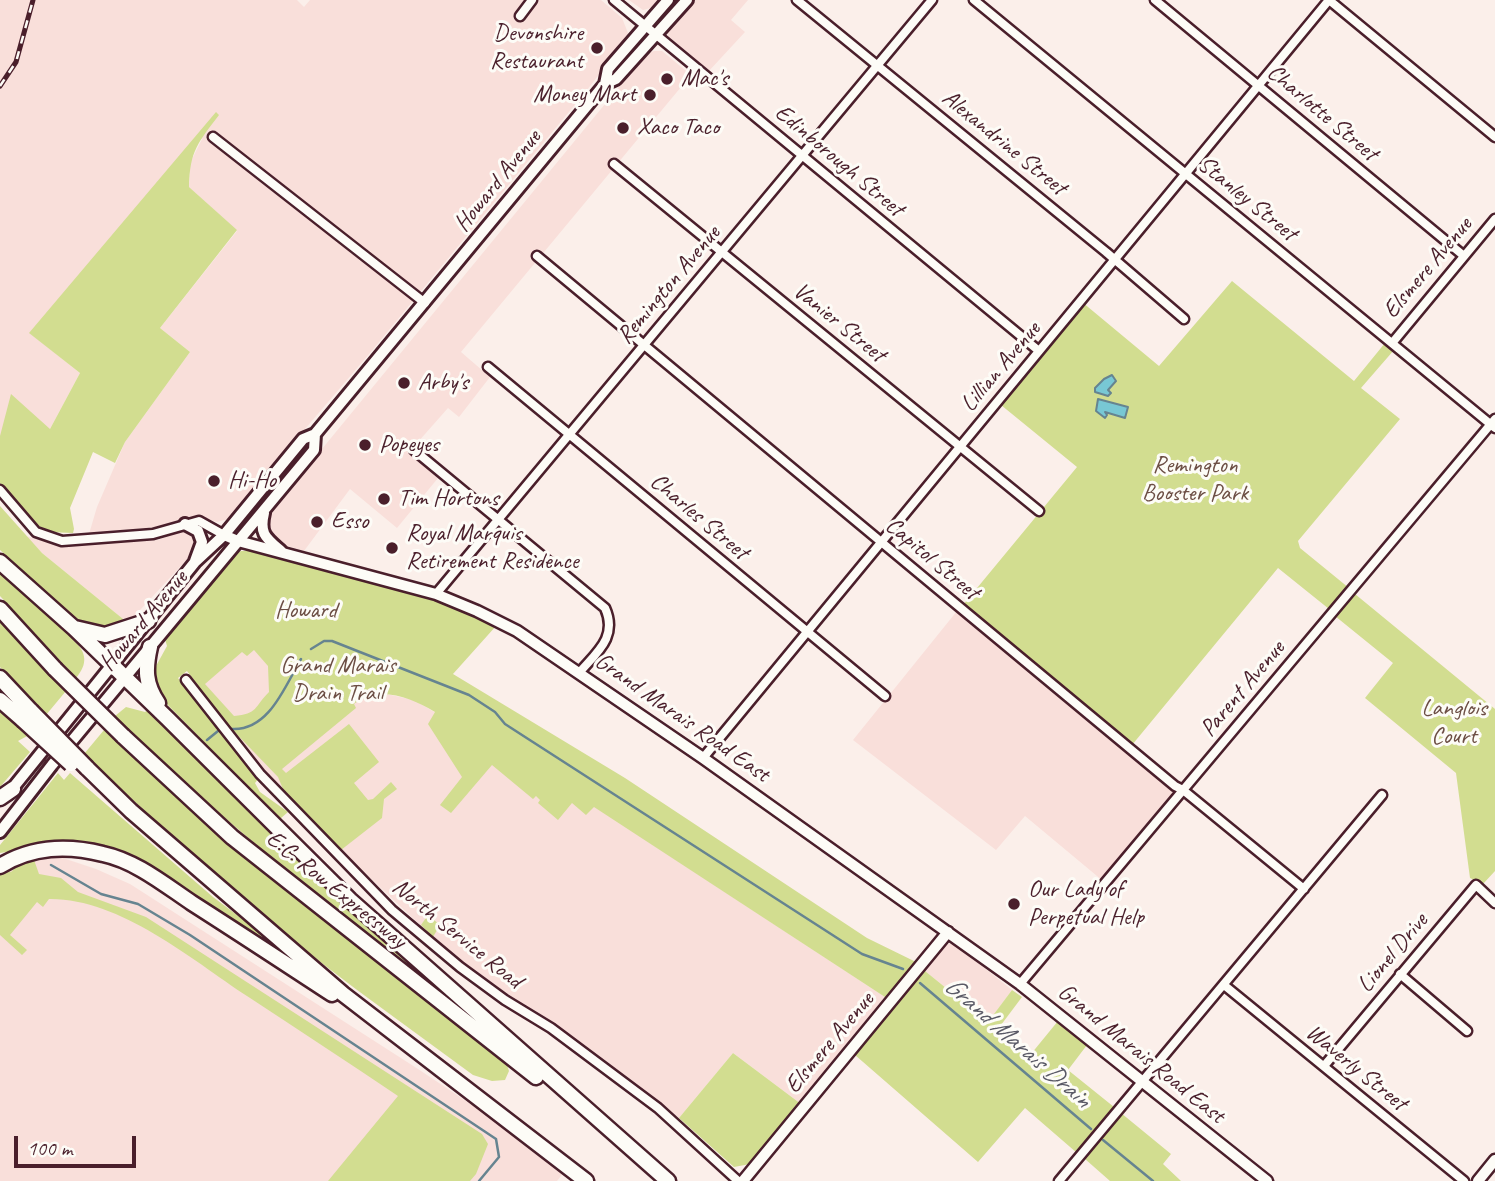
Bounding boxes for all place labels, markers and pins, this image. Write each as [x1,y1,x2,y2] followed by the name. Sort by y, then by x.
[490,20,583,76] place label: Devonshire Restaurant
[589,40,605,56] marker: Devonshire Restaurant
[681,65,728,93] place label: Mac's
[659,71,675,87] marker: Mac's
[533,81,636,109] place label: Money Mart
[642,87,658,103] marker: Money Mart
[637,114,719,142] place label: Xaco Taco
[615,120,631,136] marker: Xaco Taco
[418,369,468,397] place label: Arby's
[396,375,412,391] marker: Arby's
[379,431,439,459] place label: Popeyes
[357,437,373,453] marker: Popeyes
[228,467,276,495] place label: Hi-Ho
[206,473,222,489] marker: Hi-Ho
[398,485,499,513] place label: Tim Hortons
[376,491,392,507] marker: Tim Hortons
[331,508,369,536] place label: Esso
[309,514,325,530] marker: Esso
[406,520,579,576] place label: Royal Marquis Retirement Residence
[384,540,400,556] marker: Royal Marquis Retirement Residence
[1028,876,1144,932] place label: Our Lady of Perpetual Help
[1006,896,1022,912] marker: Our Lady of Perpetual Help

